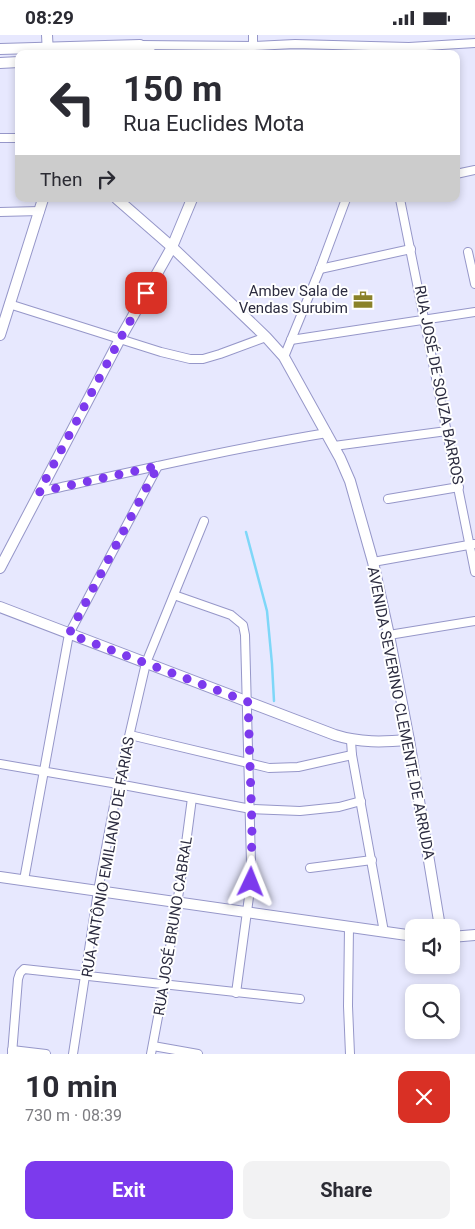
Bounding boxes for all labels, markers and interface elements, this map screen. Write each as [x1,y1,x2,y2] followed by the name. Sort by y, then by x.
[25,6,74,29] text: 08:29
[123,69,222,110] text: 150 m
[40,70,105,135] icon: left
[123,111,305,136] text: Rua Euclides Mota
[92,165,120,193] icon: right
[40,168,82,191] text: Then
[125,272,167,314] pin
[132,279,160,307] icon: arrive
[239,282,348,317] place label: Ambev Sala de Vendas Surubim
[411,284,467,486] street label: RUA JOSÉ DE SOUZA BARROS
[352,289,374,311] office icon: Ambev Sala de Vendas Surubim
[364,565,438,861] street label: AVENIDA SEVERINO CLEMENTE DE ARRUDA
[78,735,138,979] street label: RUA ANTÔNIO EMILIANO DE FARIAS
[150,835,196,1017] street label: RUA JOSÉ BRUNO CABRAL
[224,855,276,907] position arrow
[405,919,460,1039] map controls
[405,919,460,974] button: sound
[405,984,460,1039] button: search
[25,1069,118,1104] text: 10 min
[398,1071,450,1123] button: close
[25,1106,122,1125] text: 730 m · 08:39
[25,1161,233,1219] button: Exit
[243,1161,450,1219] button: Share

